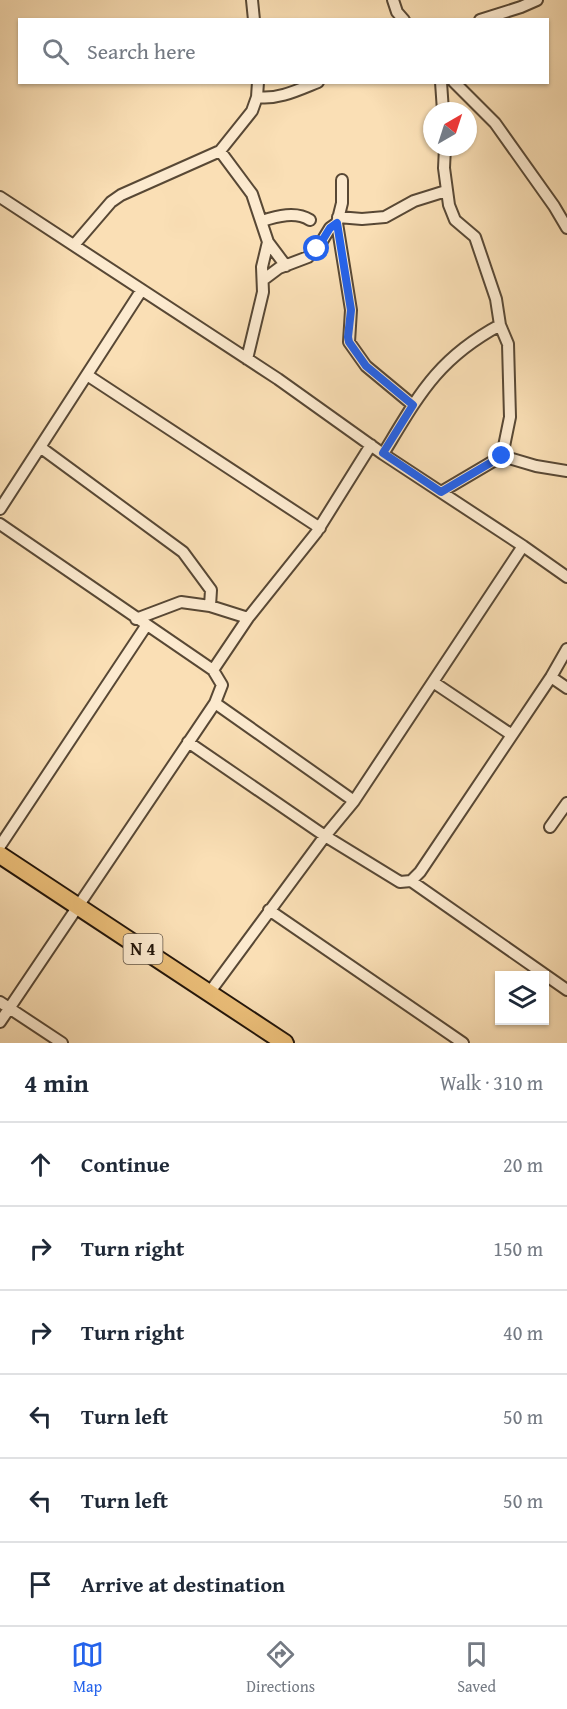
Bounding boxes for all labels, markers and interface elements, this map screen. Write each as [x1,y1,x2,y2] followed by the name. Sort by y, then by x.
[18,18,549,84] search box
[39,35,72,68] icon: search
[87,35,196,67] text: Search here
[423,102,477,156] north arrow
[303,235,329,261] route start
[488,442,514,468] route end
[124,934,162,964] road number: N 4
[495,971,549,1025] map controls
[495,971,549,1025] button: layers
[24,1063,89,1102] text: 4 min
[440,1068,543,1097] text: Walk · 310 m
[24,1148,57,1181] icon: ahead
[81,1148,170,1180] text: Continue
[503,1150,543,1179] text: 20 m
[24,1232,57,1265] icon: right
[81,1232,184,1264] text: Turn right
[493,1234,543,1263] text: 150 m
[24,1316,57,1349] icon: right
[81,1316,184,1348] text: Turn right
[503,1318,543,1347] text: 40 m
[24,1400,57,1433] icon: left
[81,1400,168,1432] text: Turn left
[503,1402,543,1431] text: 50 m
[24,1484,57,1517] icon: left
[81,1484,168,1516] text: Turn left
[503,1486,543,1515] text: 50 m
[24,1568,57,1601] icon: arrive
[81,1568,285,1600] text: Arrive at destination
[71,1638,104,1698] tab: Map
[246,1638,315,1698] tab: Directions
[457,1638,496,1698] tab: Saved

